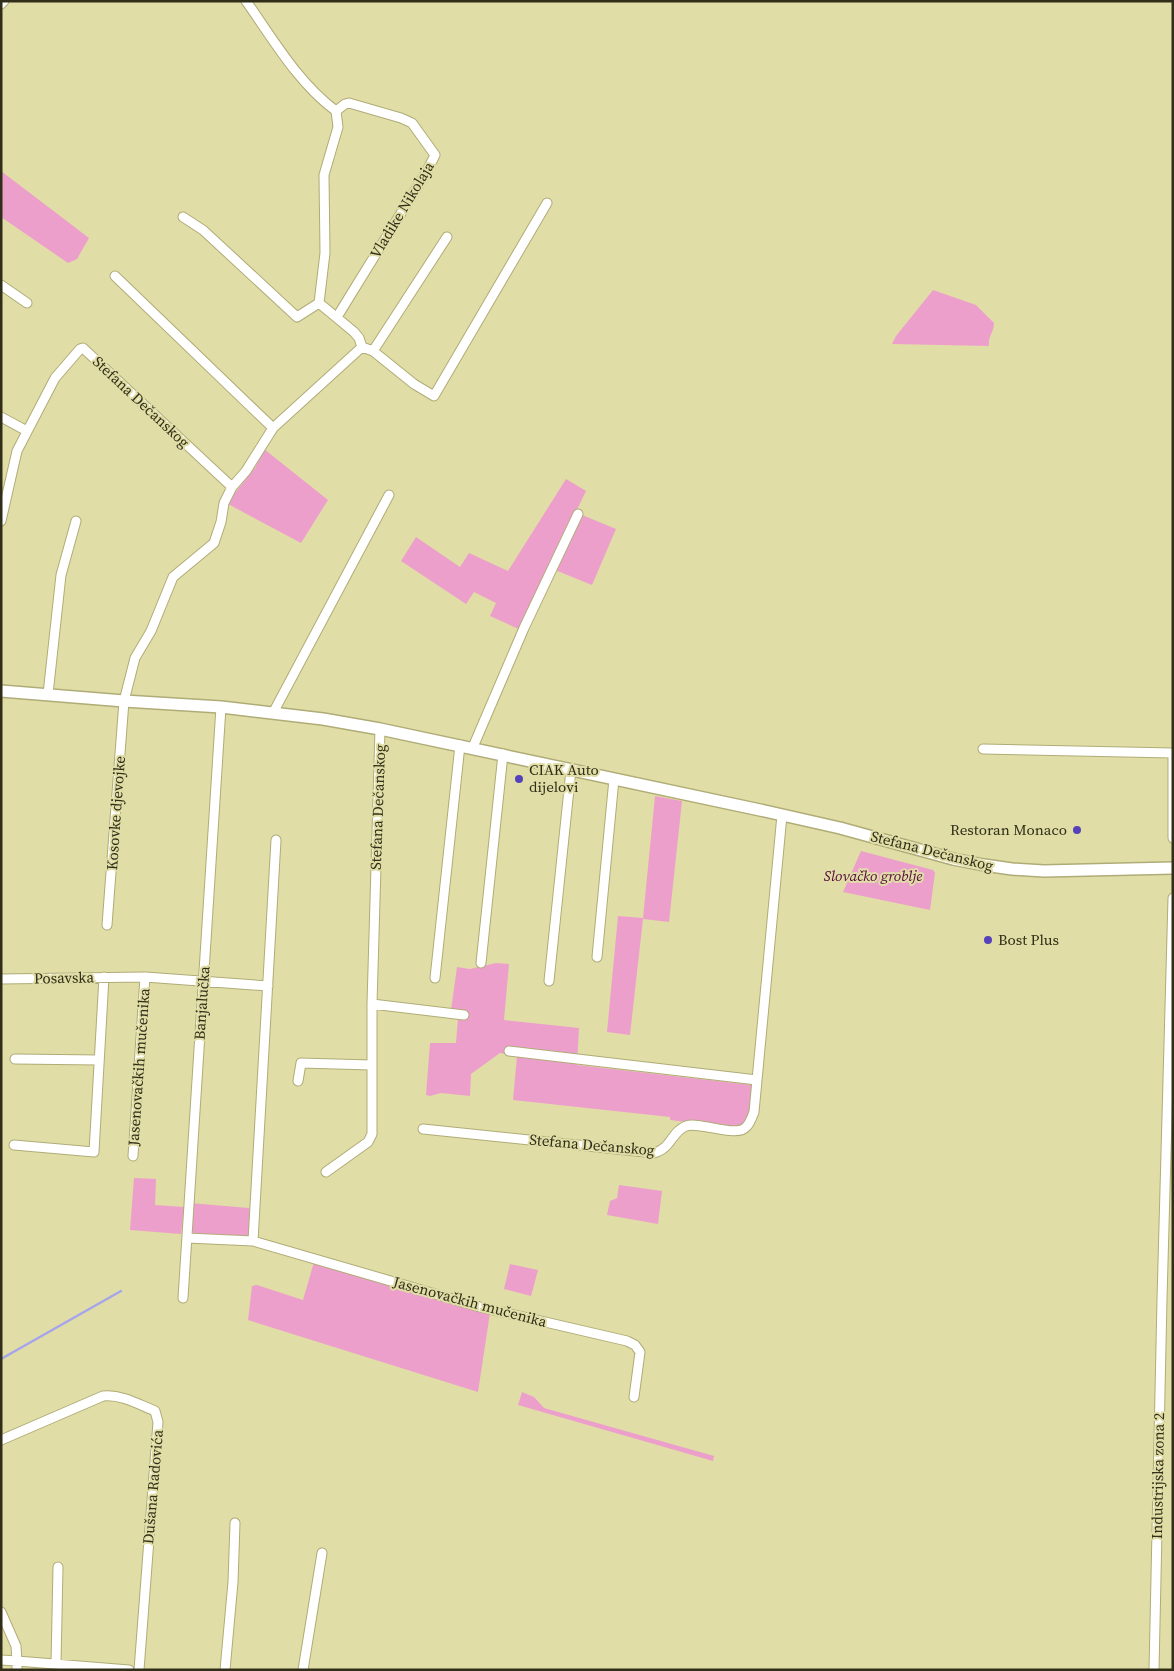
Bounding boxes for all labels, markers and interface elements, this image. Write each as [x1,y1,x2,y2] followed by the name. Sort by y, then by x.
[364,157,439,262] street label: Vladike Nikolaja
[88,351,195,452] street label: Stefana Dečanskog
[365,744,390,870] street label: Stefana Dečanskog
[101,755,130,871] street label: Kosovke djevojke
[529,759,599,797] place label: CIAK Auto dijelovi
[513,773,525,785] marker: CIAK Auto dijelovi
[950,819,1067,840] place label: Restoran Monaco
[1071,824,1083,836] marker: Restoran Monaco
[869,825,996,876] street label: Stefana Dečanskog
[824,865,922,886] park label: Slovačko groblje
[998,929,1059,950] place label: Bost Plus
[982,934,994,946] marker: Bost Plus
[188,965,215,1041] street label: Banjalučka
[34,966,95,989] street label: Posavska
[122,987,155,1148] street label: Jasenovačkih mučenika
[529,1129,656,1160] street label: Stefana Dečanskog
[390,1271,550,1332] street label: Jasenovačkih mučenika
[1146,1413,1169,1539] street label: Industrijska zona 2
[137,1428,168,1545] street label: Dušana Radovića

